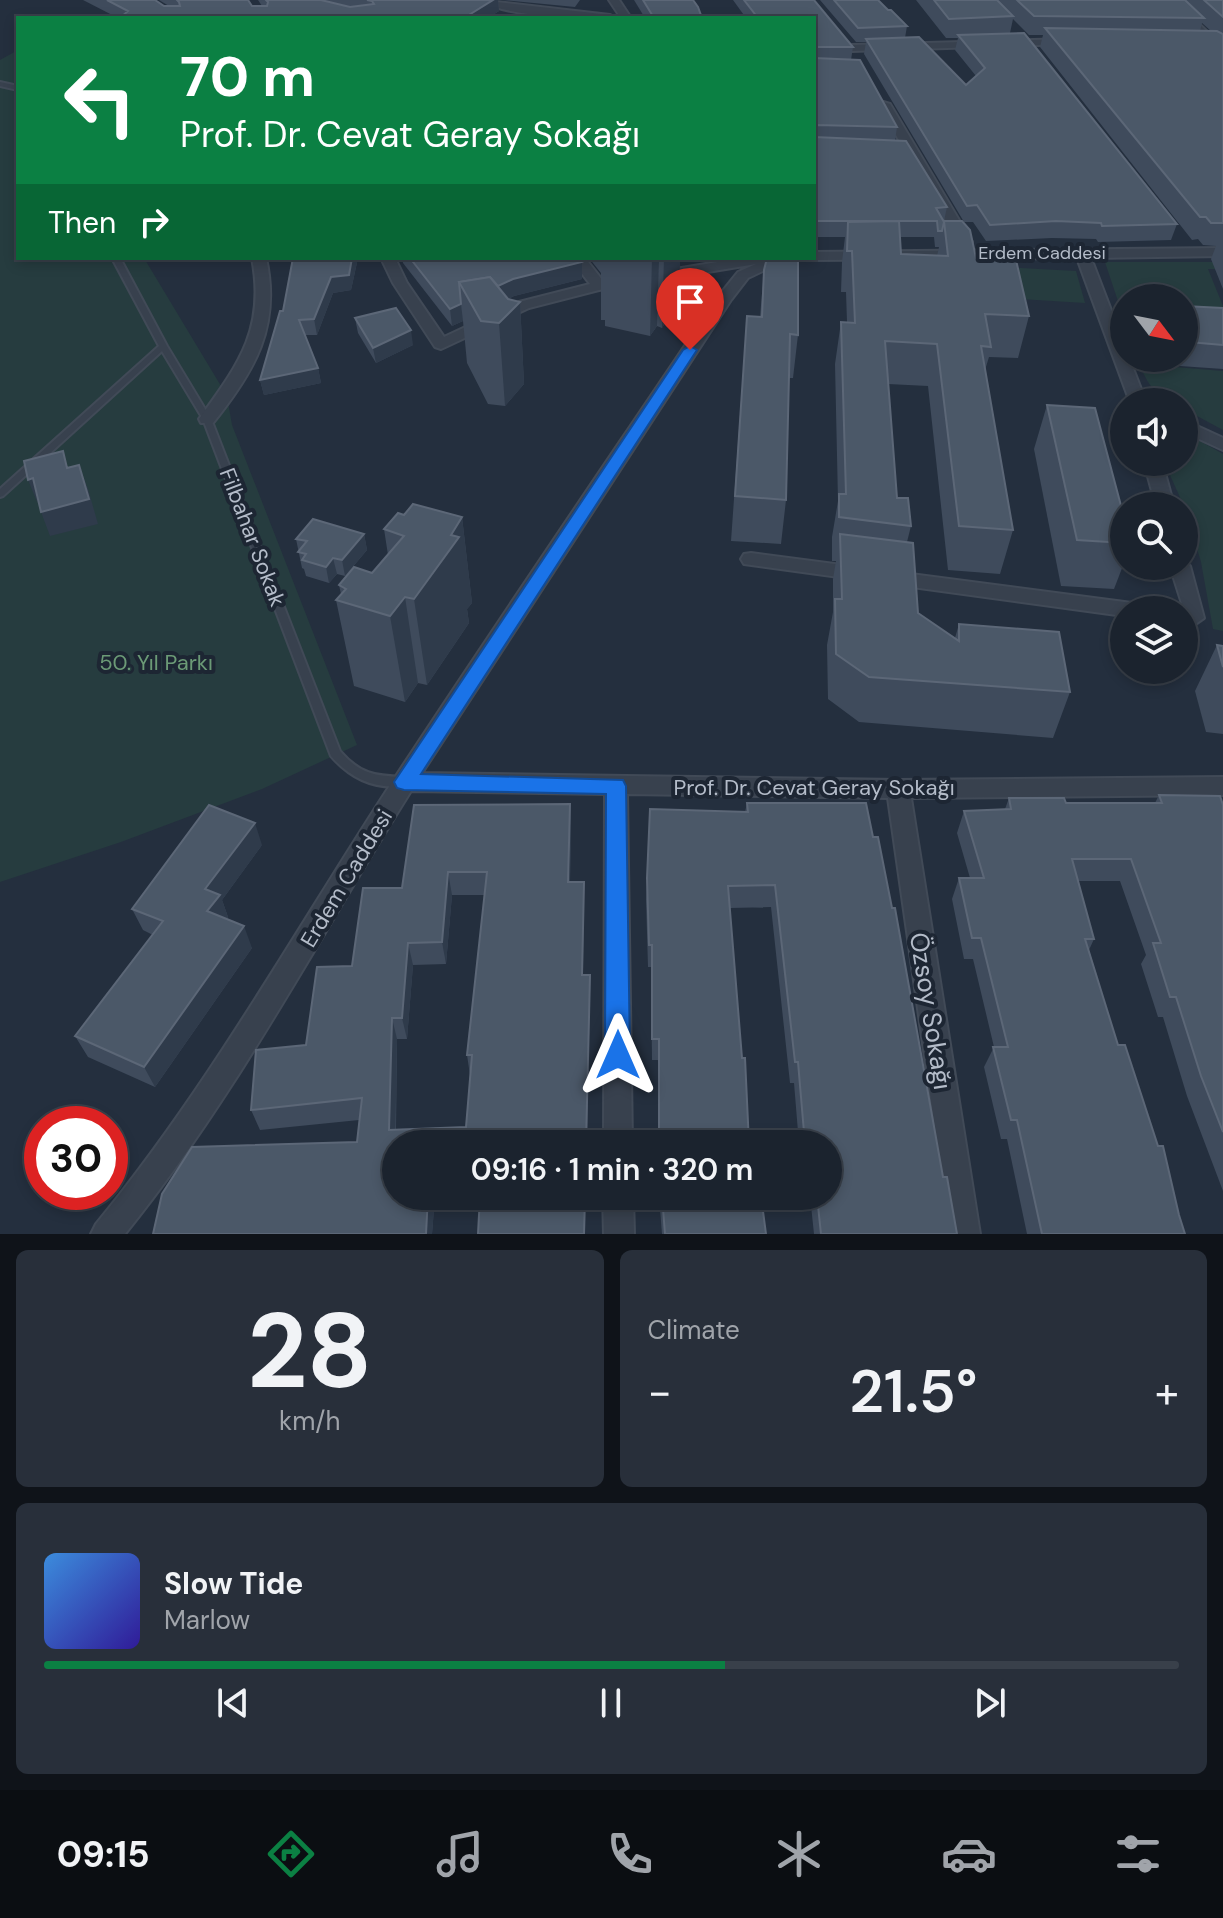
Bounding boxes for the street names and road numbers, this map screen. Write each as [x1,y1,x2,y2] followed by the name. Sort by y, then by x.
[978,241,1106,265] street label: Erdem Caddesi
[213,464,292,611] street label: Filbahar Sokak
[673,773,955,802] street label: Prof. Dr. Cevat Geray Sokağı
[294,804,399,953] street label: Erdem Caddesi
[902,930,960,1092] street label: Özsoy Sokağı

